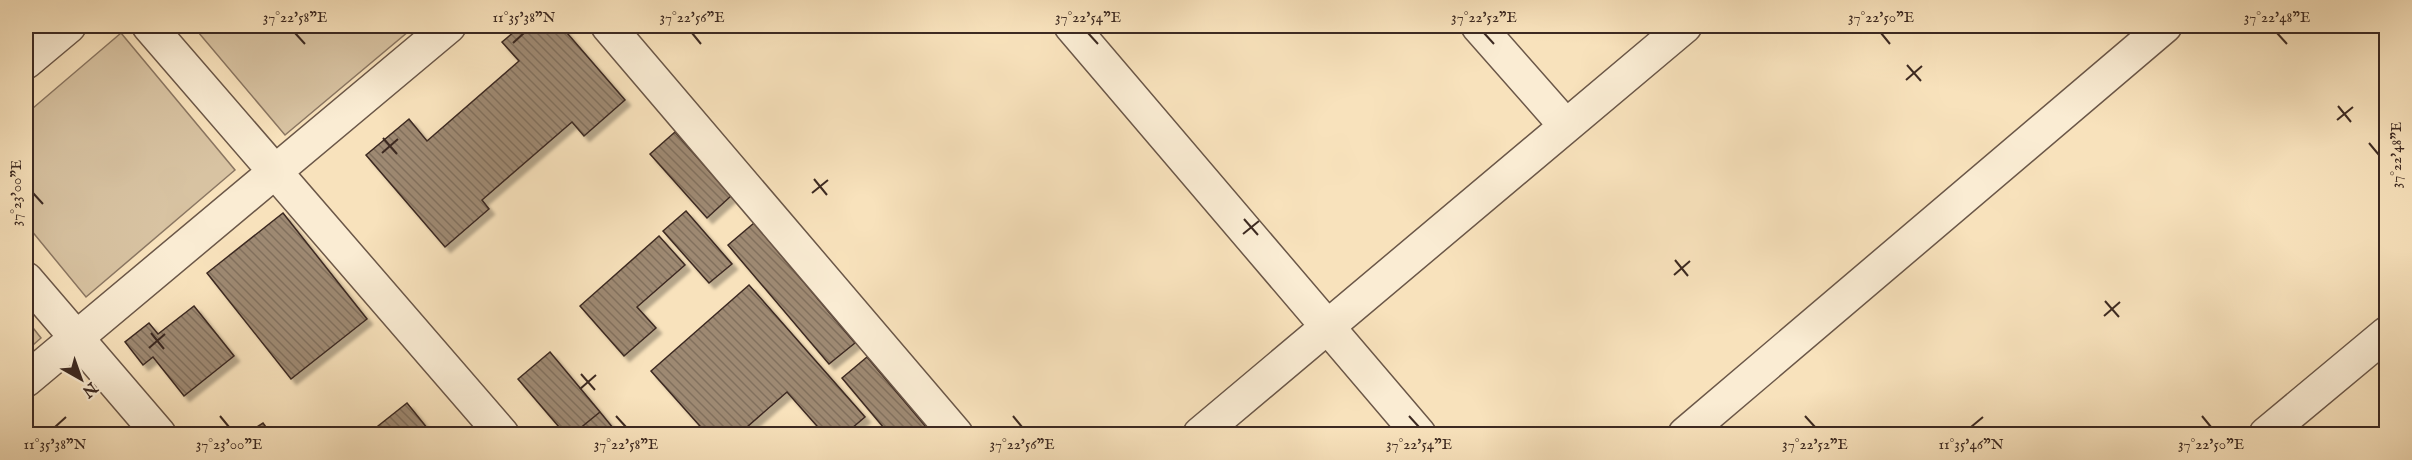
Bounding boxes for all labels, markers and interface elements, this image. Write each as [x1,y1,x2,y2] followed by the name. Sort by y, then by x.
[263,8,327,27] text: 37°22'58"E
[492,8,556,27] text: 11°35'38"N
[659,8,725,27] text: 37°22'56"E
[1055,8,1121,27] text: 37°22'54"E
[1451,8,1517,27] text: 37°22'52"E
[1848,8,1914,27] text: 37°22'50"E
[2244,8,2310,27] text: 37°22'48"E
[2387,122,2406,188] text: 37°22'48"E
[7,160,26,226] text: 37°23'00"E
[51,349,111,409] north arrow
[78,376,102,401] text: N
[23,435,87,454] text: 11°35'38"N
[196,435,262,454] text: 37°23'00"E
[594,435,658,454] text: 37°22'58"E
[989,435,1055,454] text: 37°22'56"E
[1386,435,1452,454] text: 37°22'54"E
[1782,435,1848,454] text: 37°22'52"E
[1938,435,2004,454] text: 11°35'46"N
[2178,435,2244,454] text: 37°22'50"E

